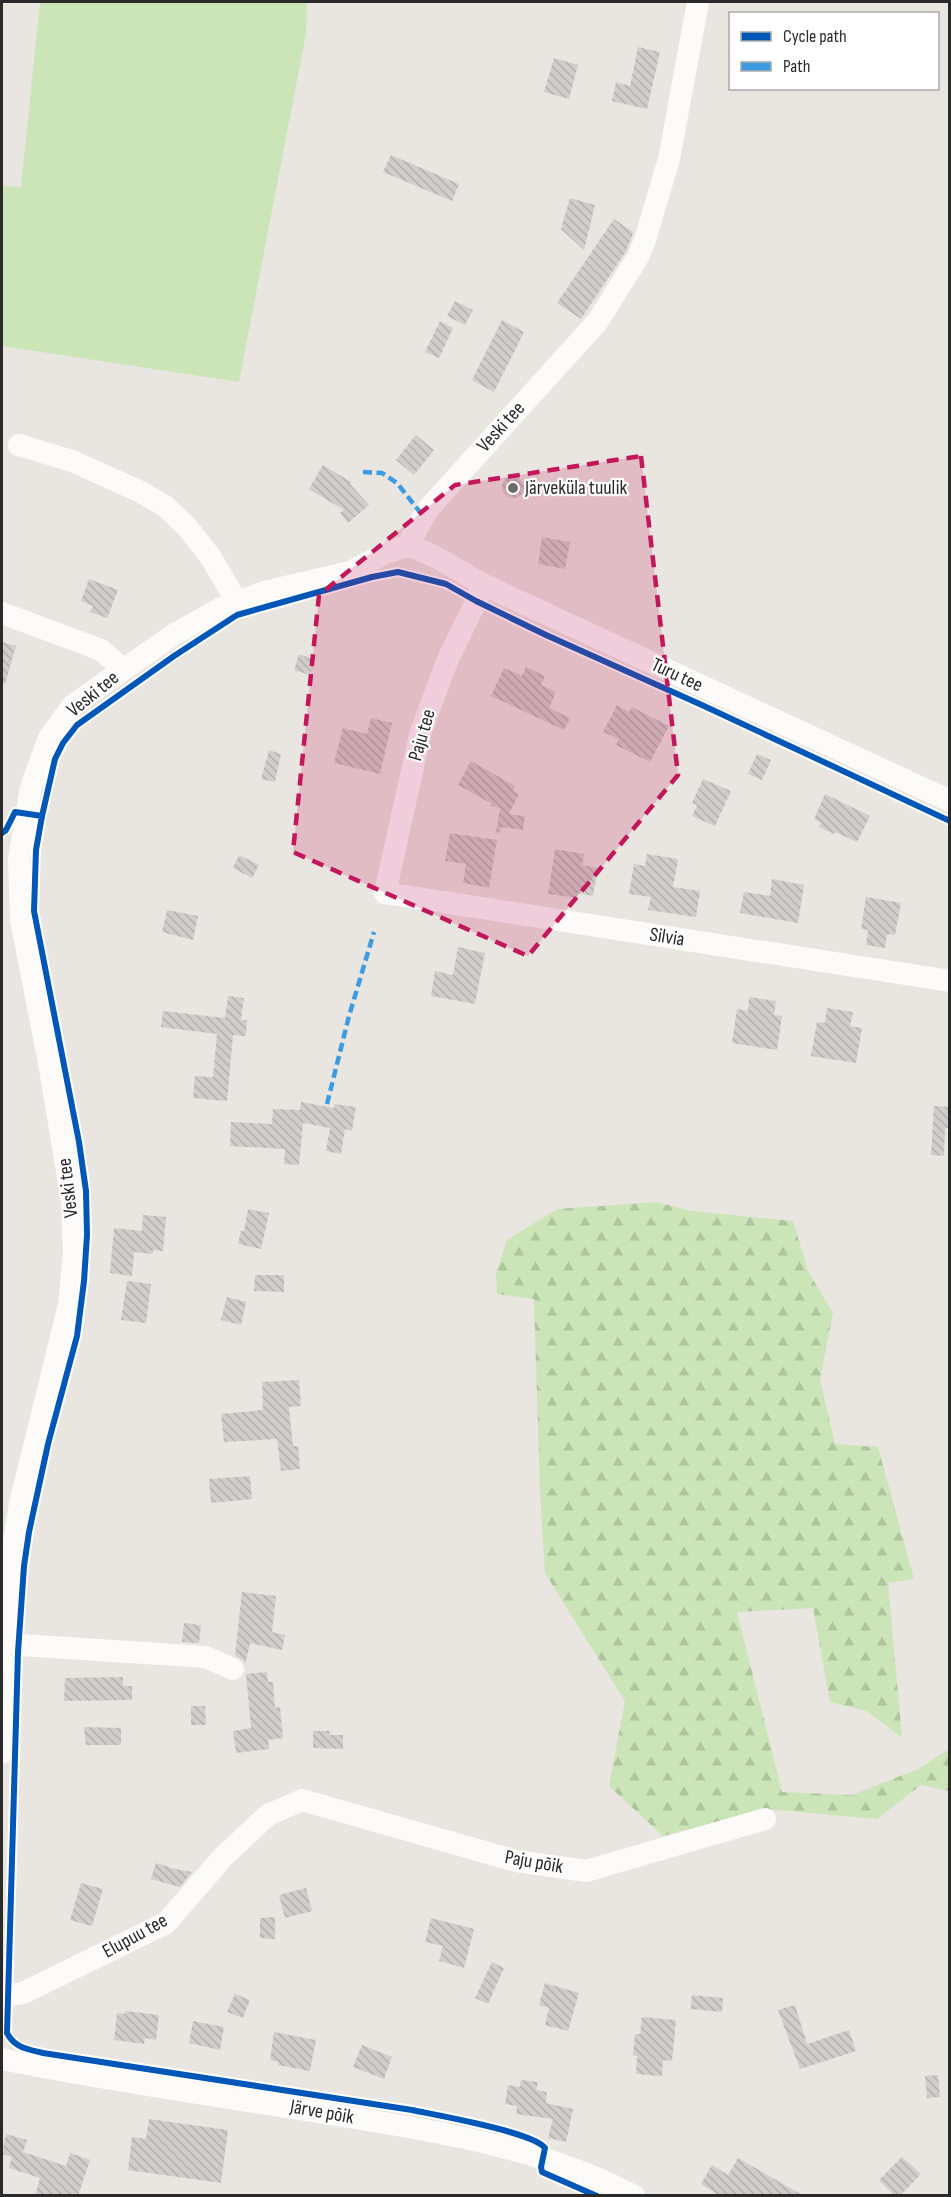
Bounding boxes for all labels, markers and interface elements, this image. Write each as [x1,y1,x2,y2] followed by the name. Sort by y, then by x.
[729,12,939,90] legend
[783,26,847,47] text: Cycle path
[783,56,811,77] text: Path
[472,397,530,457] street label: Veski tee
[524,476,627,500] place label: Järveküla tuulik
[506,481,520,495] marker: Järveküla tuulik
[647,653,707,697] street label: Turu tee
[62,666,124,722] street label: Veski tee
[403,706,441,764] street label: Paju tee
[648,922,686,952] street label: Silvia
[52,1157,84,1219] street label: Veski tee
[503,1845,565,1879] street label: Paju põik
[98,1908,172,1964] street label: Elupuu tee
[287,2094,356,2129] street label: Järve põik

